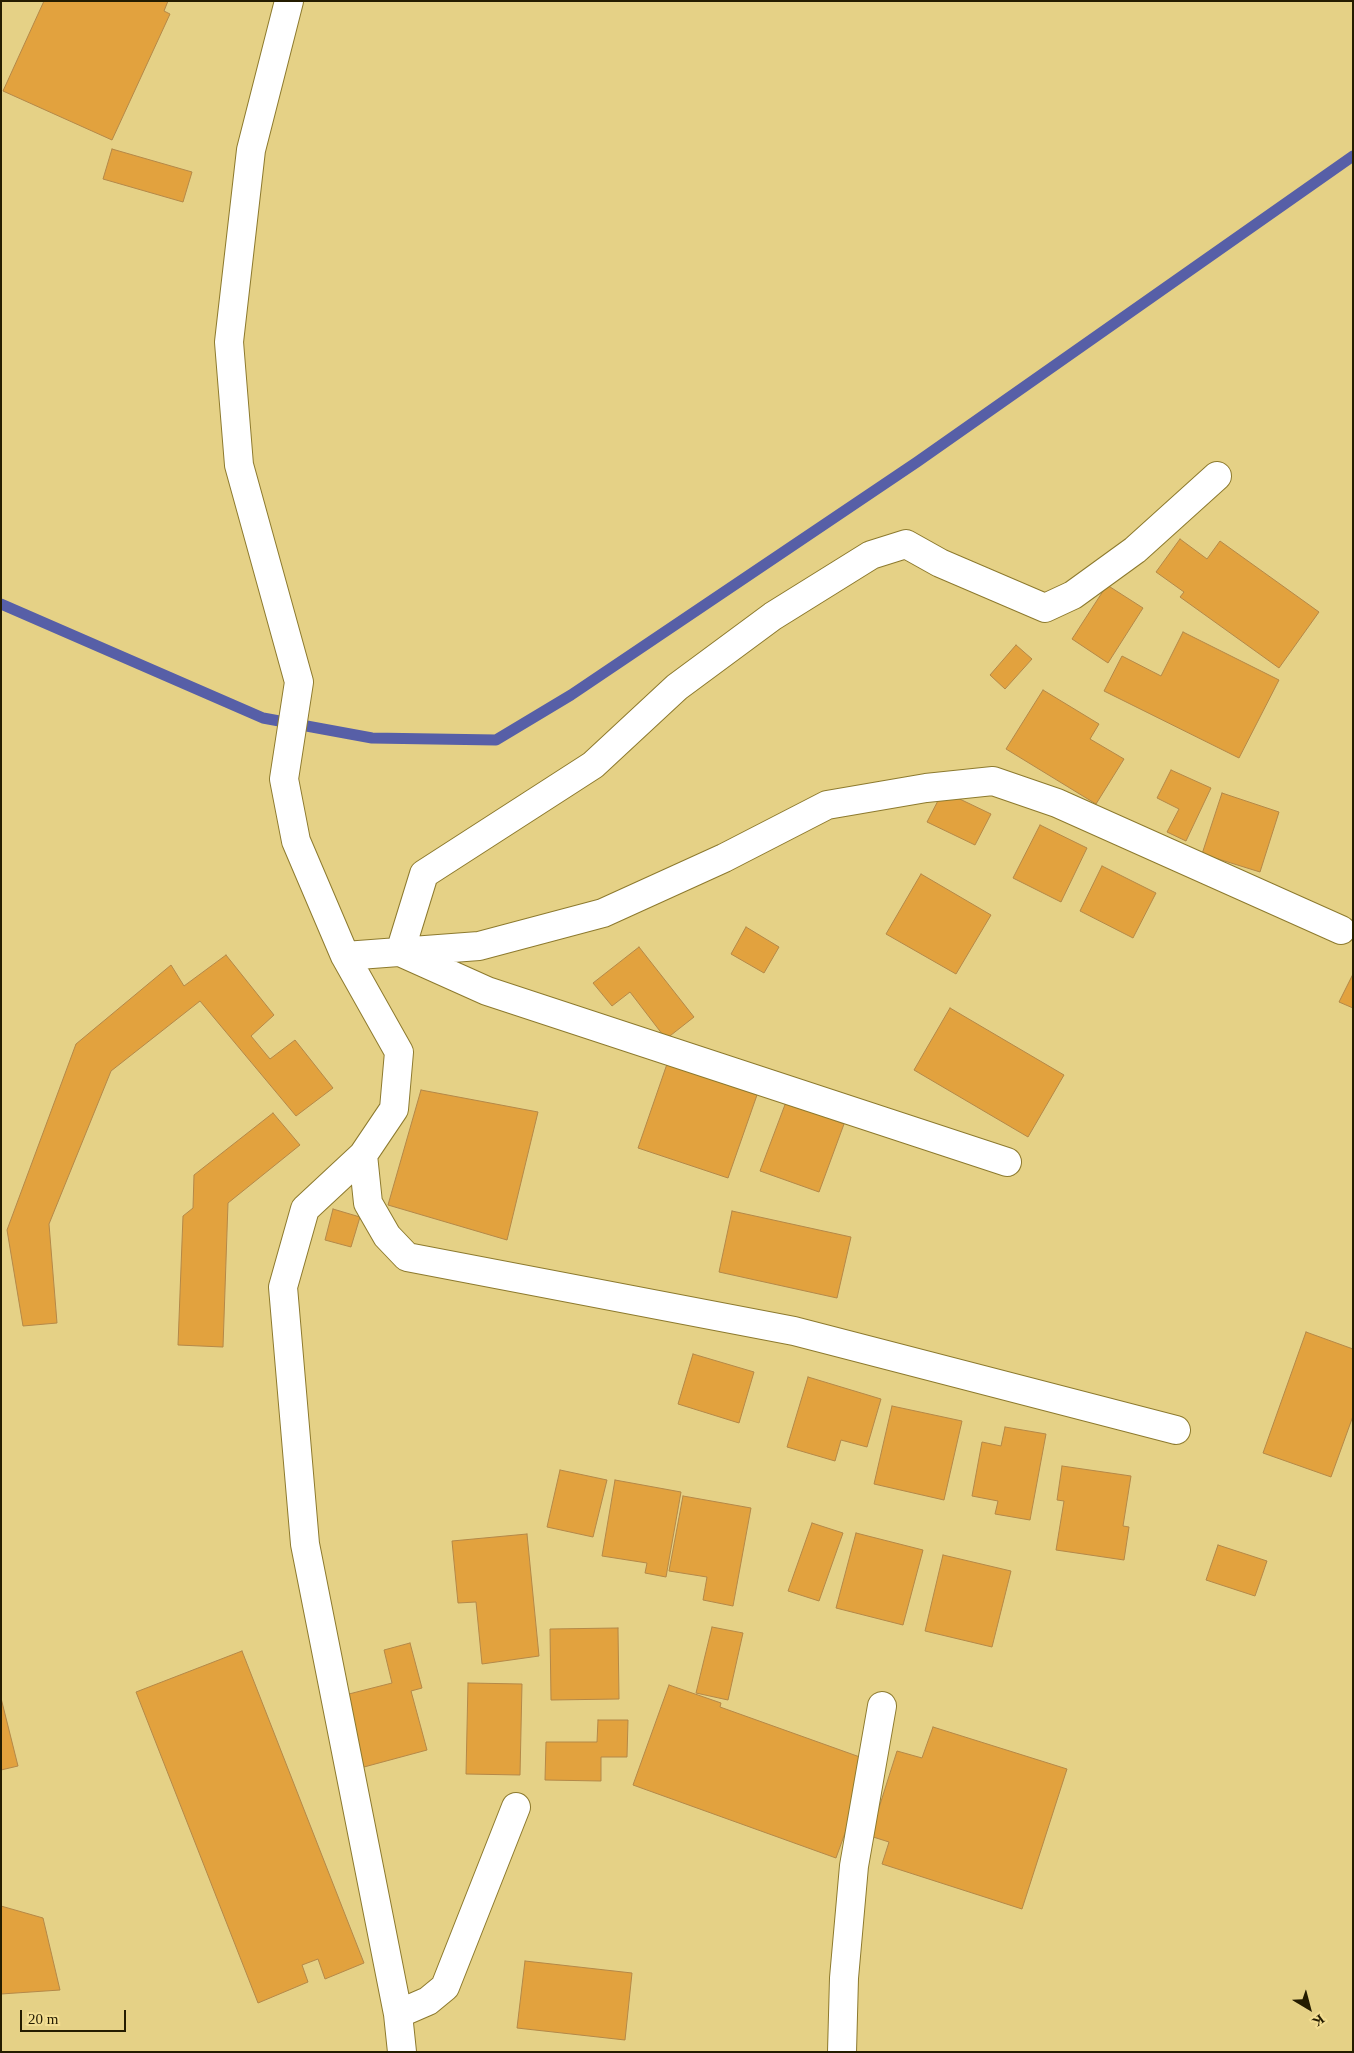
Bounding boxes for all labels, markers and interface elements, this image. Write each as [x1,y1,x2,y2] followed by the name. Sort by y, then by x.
[1284,1983,1334,2033] north arrow
[22,2000,129,2032] scale bar
[28,2011,58,2027] text: 20 m
[1309,2011,1327,2030] text: K

